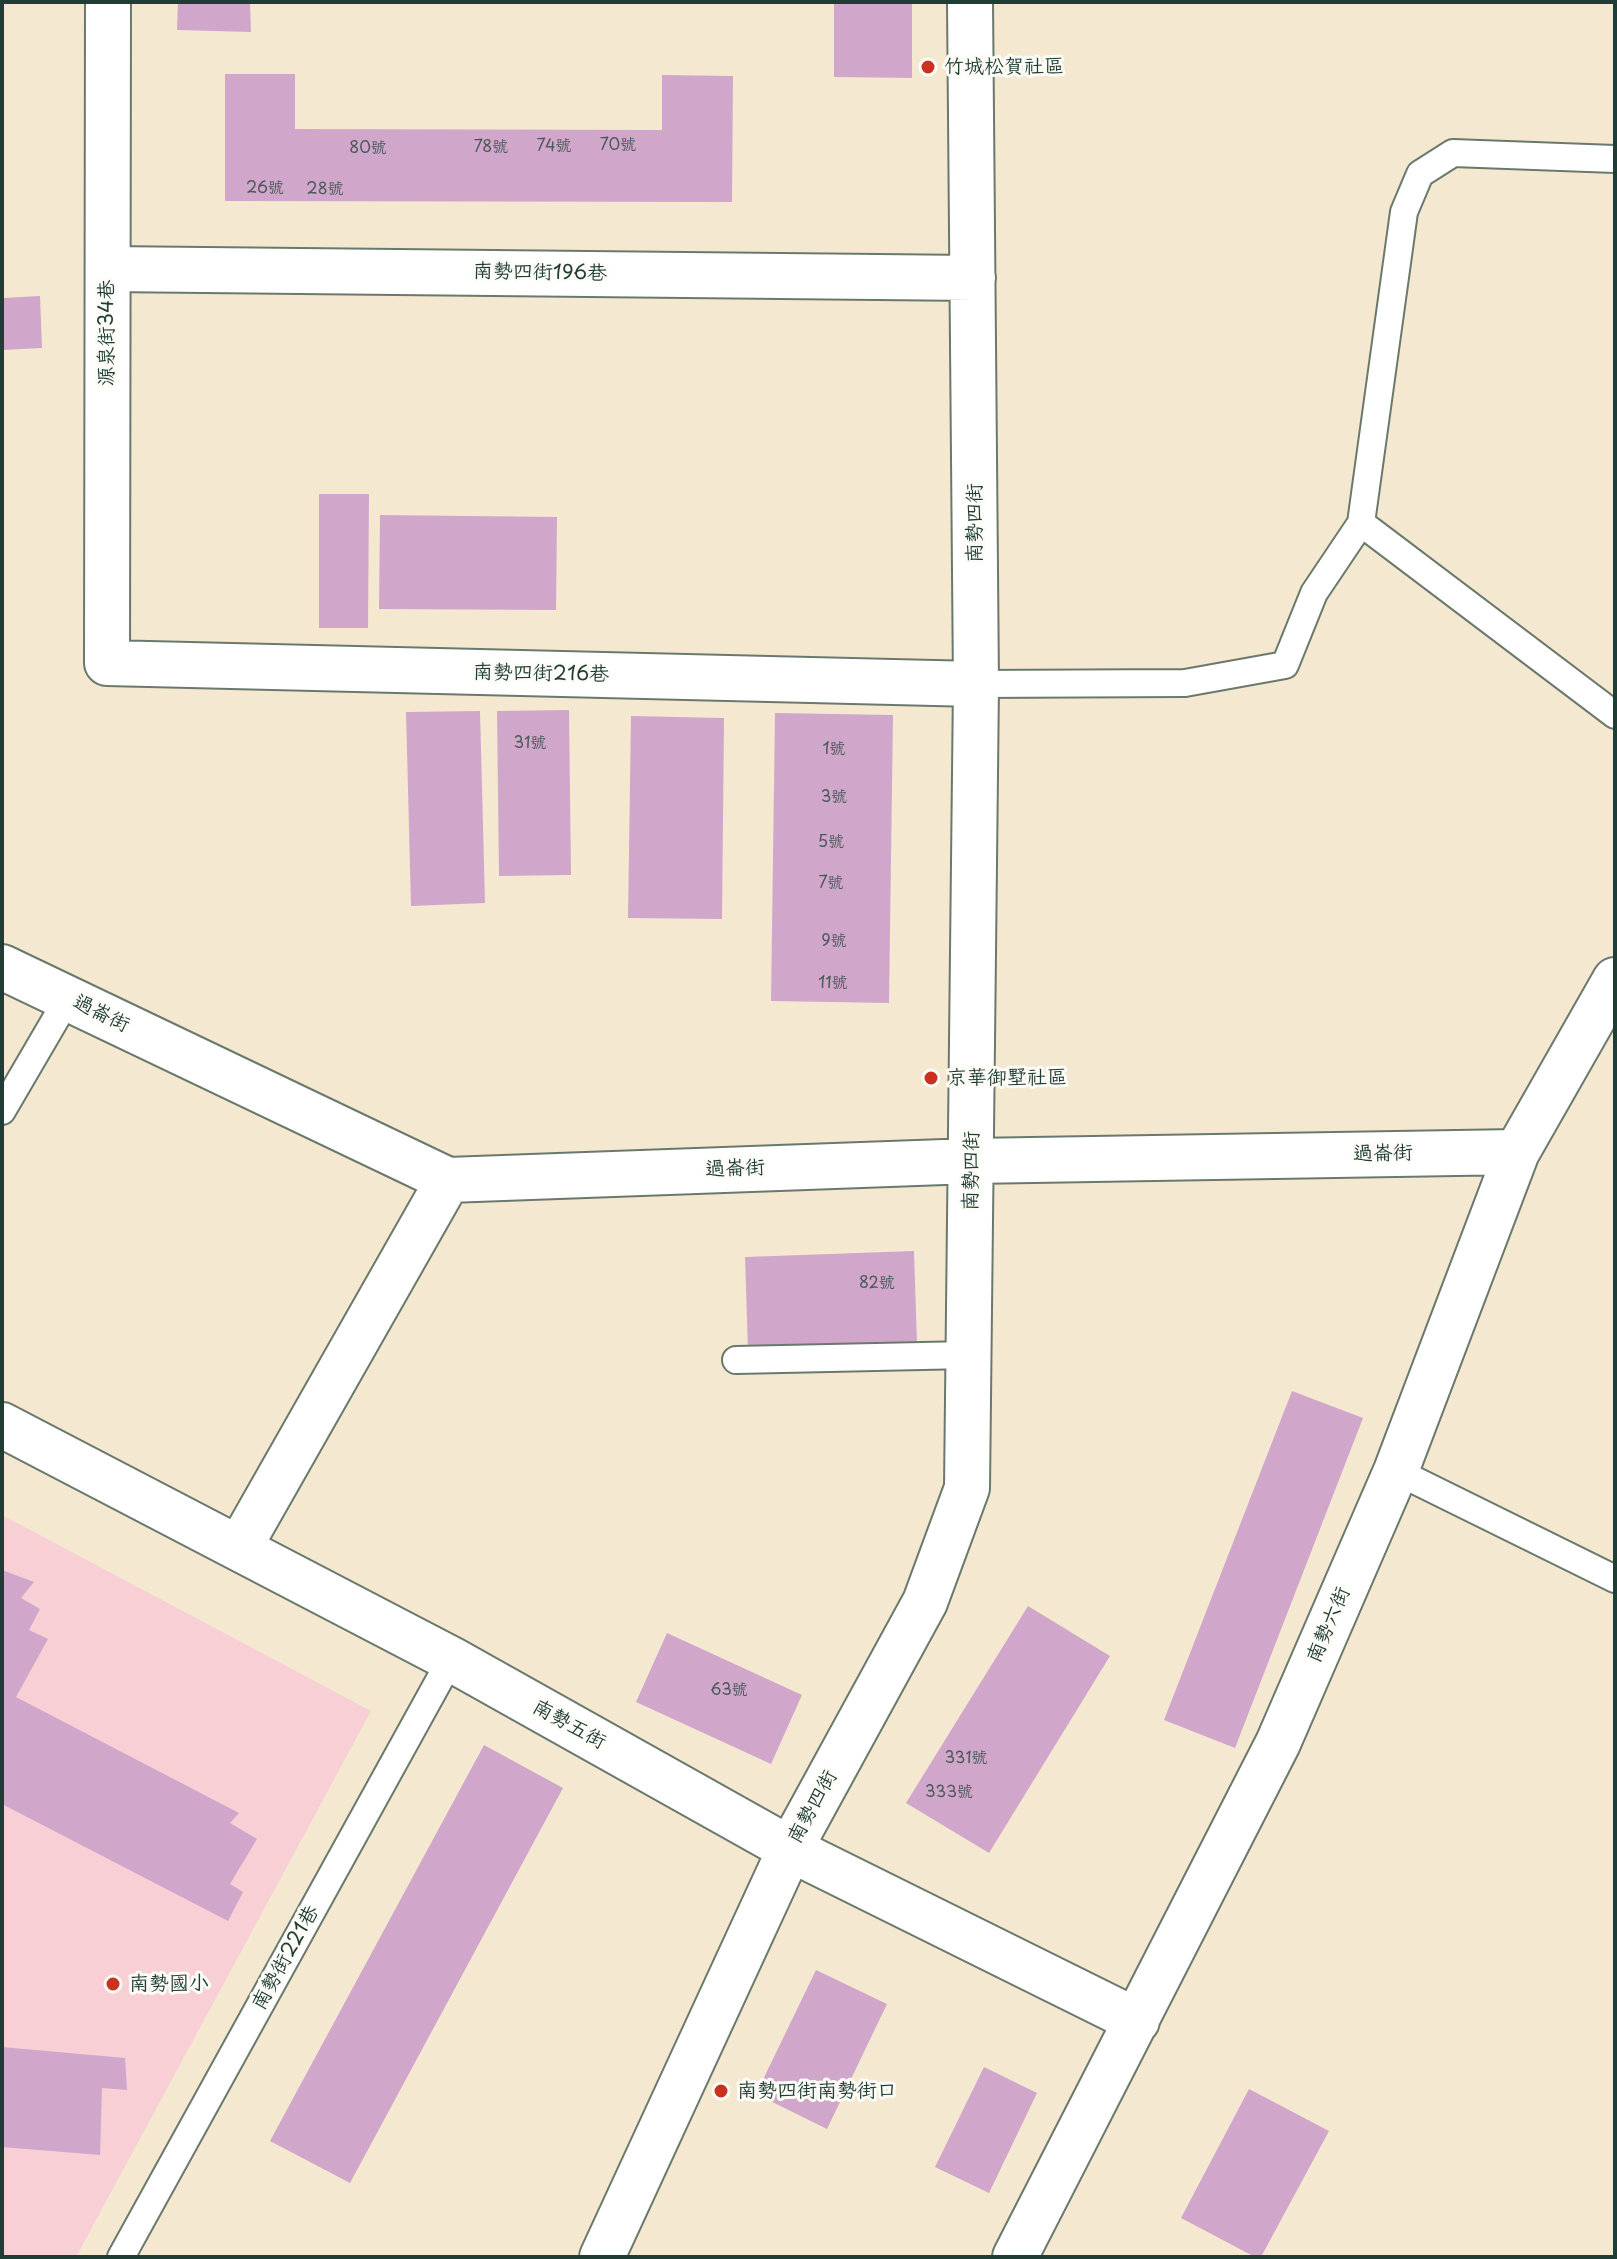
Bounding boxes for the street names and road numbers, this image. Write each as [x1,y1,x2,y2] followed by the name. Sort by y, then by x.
[473,260,607,286] street label: 南勢四街196巷
[95,280,119,386] street label: 源泉街34巷
[963,483,987,563] street label: 南勢四街
[473,661,609,687] street label: 南勢四街216巷
[69,990,133,1038] street label: 過崙街
[959,1131,985,1211] street label: 南勢四街
[1353,1141,1413,1167] street label: 過崙街
[705,1156,765,1182] street label: 過崙街
[1302,1583,1356,1667] street label: 南勢六街
[528,1695,610,1755] street label: 南勢五街
[783,1766,843,1848] street label: 南勢四街
[247,1901,325,2015] street label: 南勢街221巷

